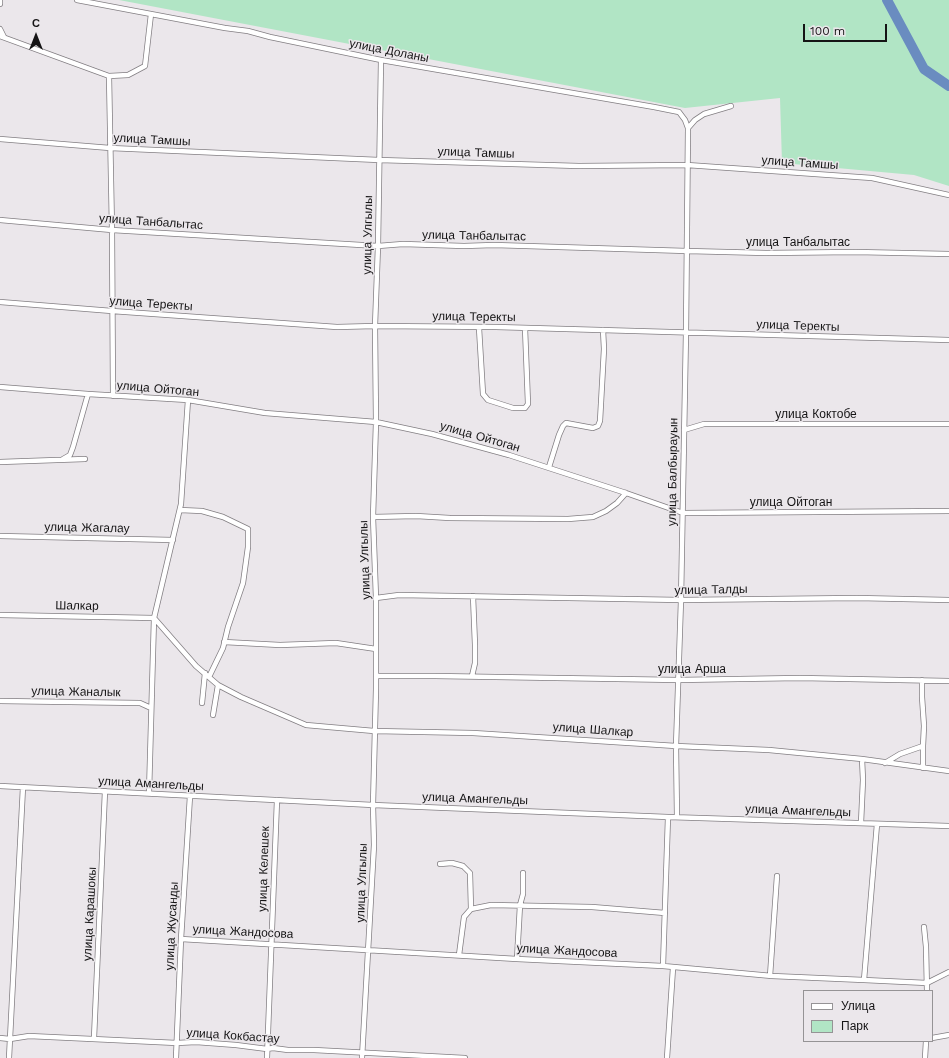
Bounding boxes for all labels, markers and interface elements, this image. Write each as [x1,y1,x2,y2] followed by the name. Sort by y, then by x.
[16,16,56,56] north arrow
[805,16,889,42] scale bar
[32,17,40,30] text: С
[810,24,845,38] text: 100 m
[348,36,430,66] street label: улица Доланы
[113,131,191,149] street label: улица Тамшы
[437,144,515,162] street label: улица Тамшы
[761,153,839,173] street label: улица Тамшы
[360,195,376,275] street label: улица Улгылы
[99,211,203,233] street label: улица Танбалытас
[422,228,526,244] street label: улица Танбалытас
[746,235,850,249] street label: улица Танбалытас
[109,294,193,314] street label: улица Теректы
[432,309,516,325] street label: улица Теректы
[756,317,840,335] street label: улица Теректы
[116,378,200,400] street label: улица Ойтоган
[775,407,857,421] street label: улица Коктобе
[665,418,681,526] street label: улица Балбырауын
[438,419,522,455] street label: улица Ойтоган
[750,495,832,509] street label: улица Ойтоган
[44,520,130,536] street label: улица Жагалау
[356,520,374,600] street label: улица Улгылы
[674,582,748,598] street label: улица Талды
[55,598,99,614] street label: Шалкар
[658,662,726,676] street label: улица Арша
[31,684,121,700] street label: улица Жаналык
[552,720,634,740] street label: улица Шалкар
[98,774,204,794] street label: улица Амангельды
[422,790,528,808] street label: улица Амангельды
[745,802,851,820] street label: улица Амангельды
[255,826,273,912] street label: улица Келешек
[353,843,371,923] street label: улица Улгылы
[80,867,100,961] street label: улица Карашокы
[162,881,182,971] street label: улица Жусанды
[192,922,294,942] street label: улица Жандосова
[516,941,618,961] street label: улица Жандосова
[803,990,933,1042] legend
[841,999,875,1013] text: Улица
[841,1019,868,1033] text: Парк
[186,1026,280,1046] street label: улица Кокбастау

